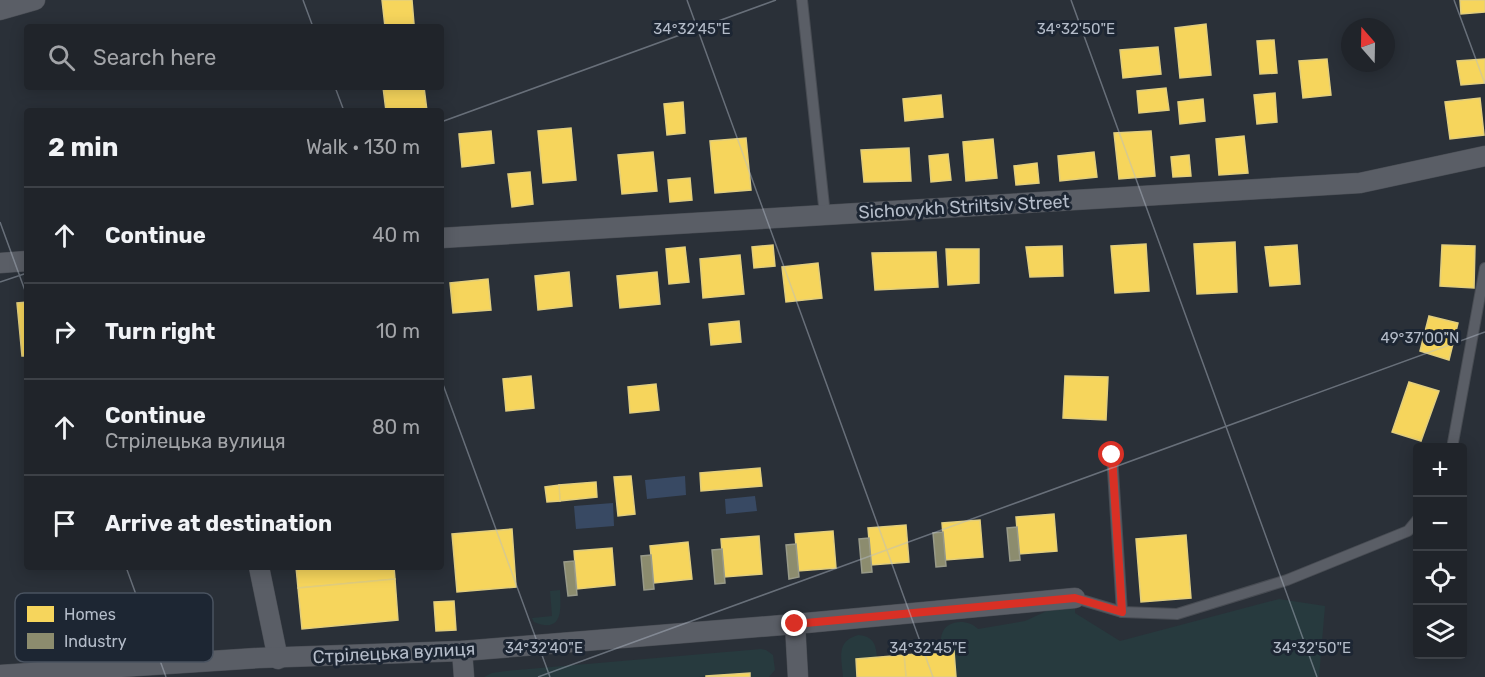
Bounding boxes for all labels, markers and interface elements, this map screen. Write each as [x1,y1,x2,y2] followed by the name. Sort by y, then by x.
[1341,18,1395,72] north arrow
[653,20,731,38] text: 34°32'45"E
[1037,20,1115,38] text: 34°32'50"E
[24,24,444,90] search box
[45,41,78,74] icon: search
[93,44,216,71] text: Search here
[48,132,118,163] text: 2 min
[306,135,420,159] text: Walk · 130 m
[858,190,1070,224] street label: Sichovykh Striltsiv Street
[48,219,81,252] icon: ahead
[105,222,206,249] text: Continue
[372,223,420,247] text: 40 m
[48,315,81,348] icon: right
[105,318,215,345] text: Turn right
[376,319,420,343] text: 10 m
[1381,329,1459,347] text: 49°37'00"N
[105,402,206,429] text: Continue
[48,411,81,444] icon: ahead
[372,415,420,439] text: 80 m
[105,429,286,453] text: Стрілецька вулиця
[1098,441,1124,467] route start
[1413,443,1467,659] map controls
[1413,443,1467,497] button: +
[1413,497,1467,551] button: −
[48,507,81,540] icon: arrive
[105,510,332,537] text: Arrive at destination
[1413,551,1467,605] button: locate
[15,593,213,662] legend
[64,605,116,624] text: Homes
[1413,605,1467,659] button: layers
[781,610,807,636] route end
[64,632,127,651] text: Industry
[312,638,476,668] street label: Стрілецька вулиця
[505,639,583,657] text: 34°32'40"E
[889,639,967,657] text: 34°32'45"E
[1273,639,1351,657] text: 34°32'50"E

